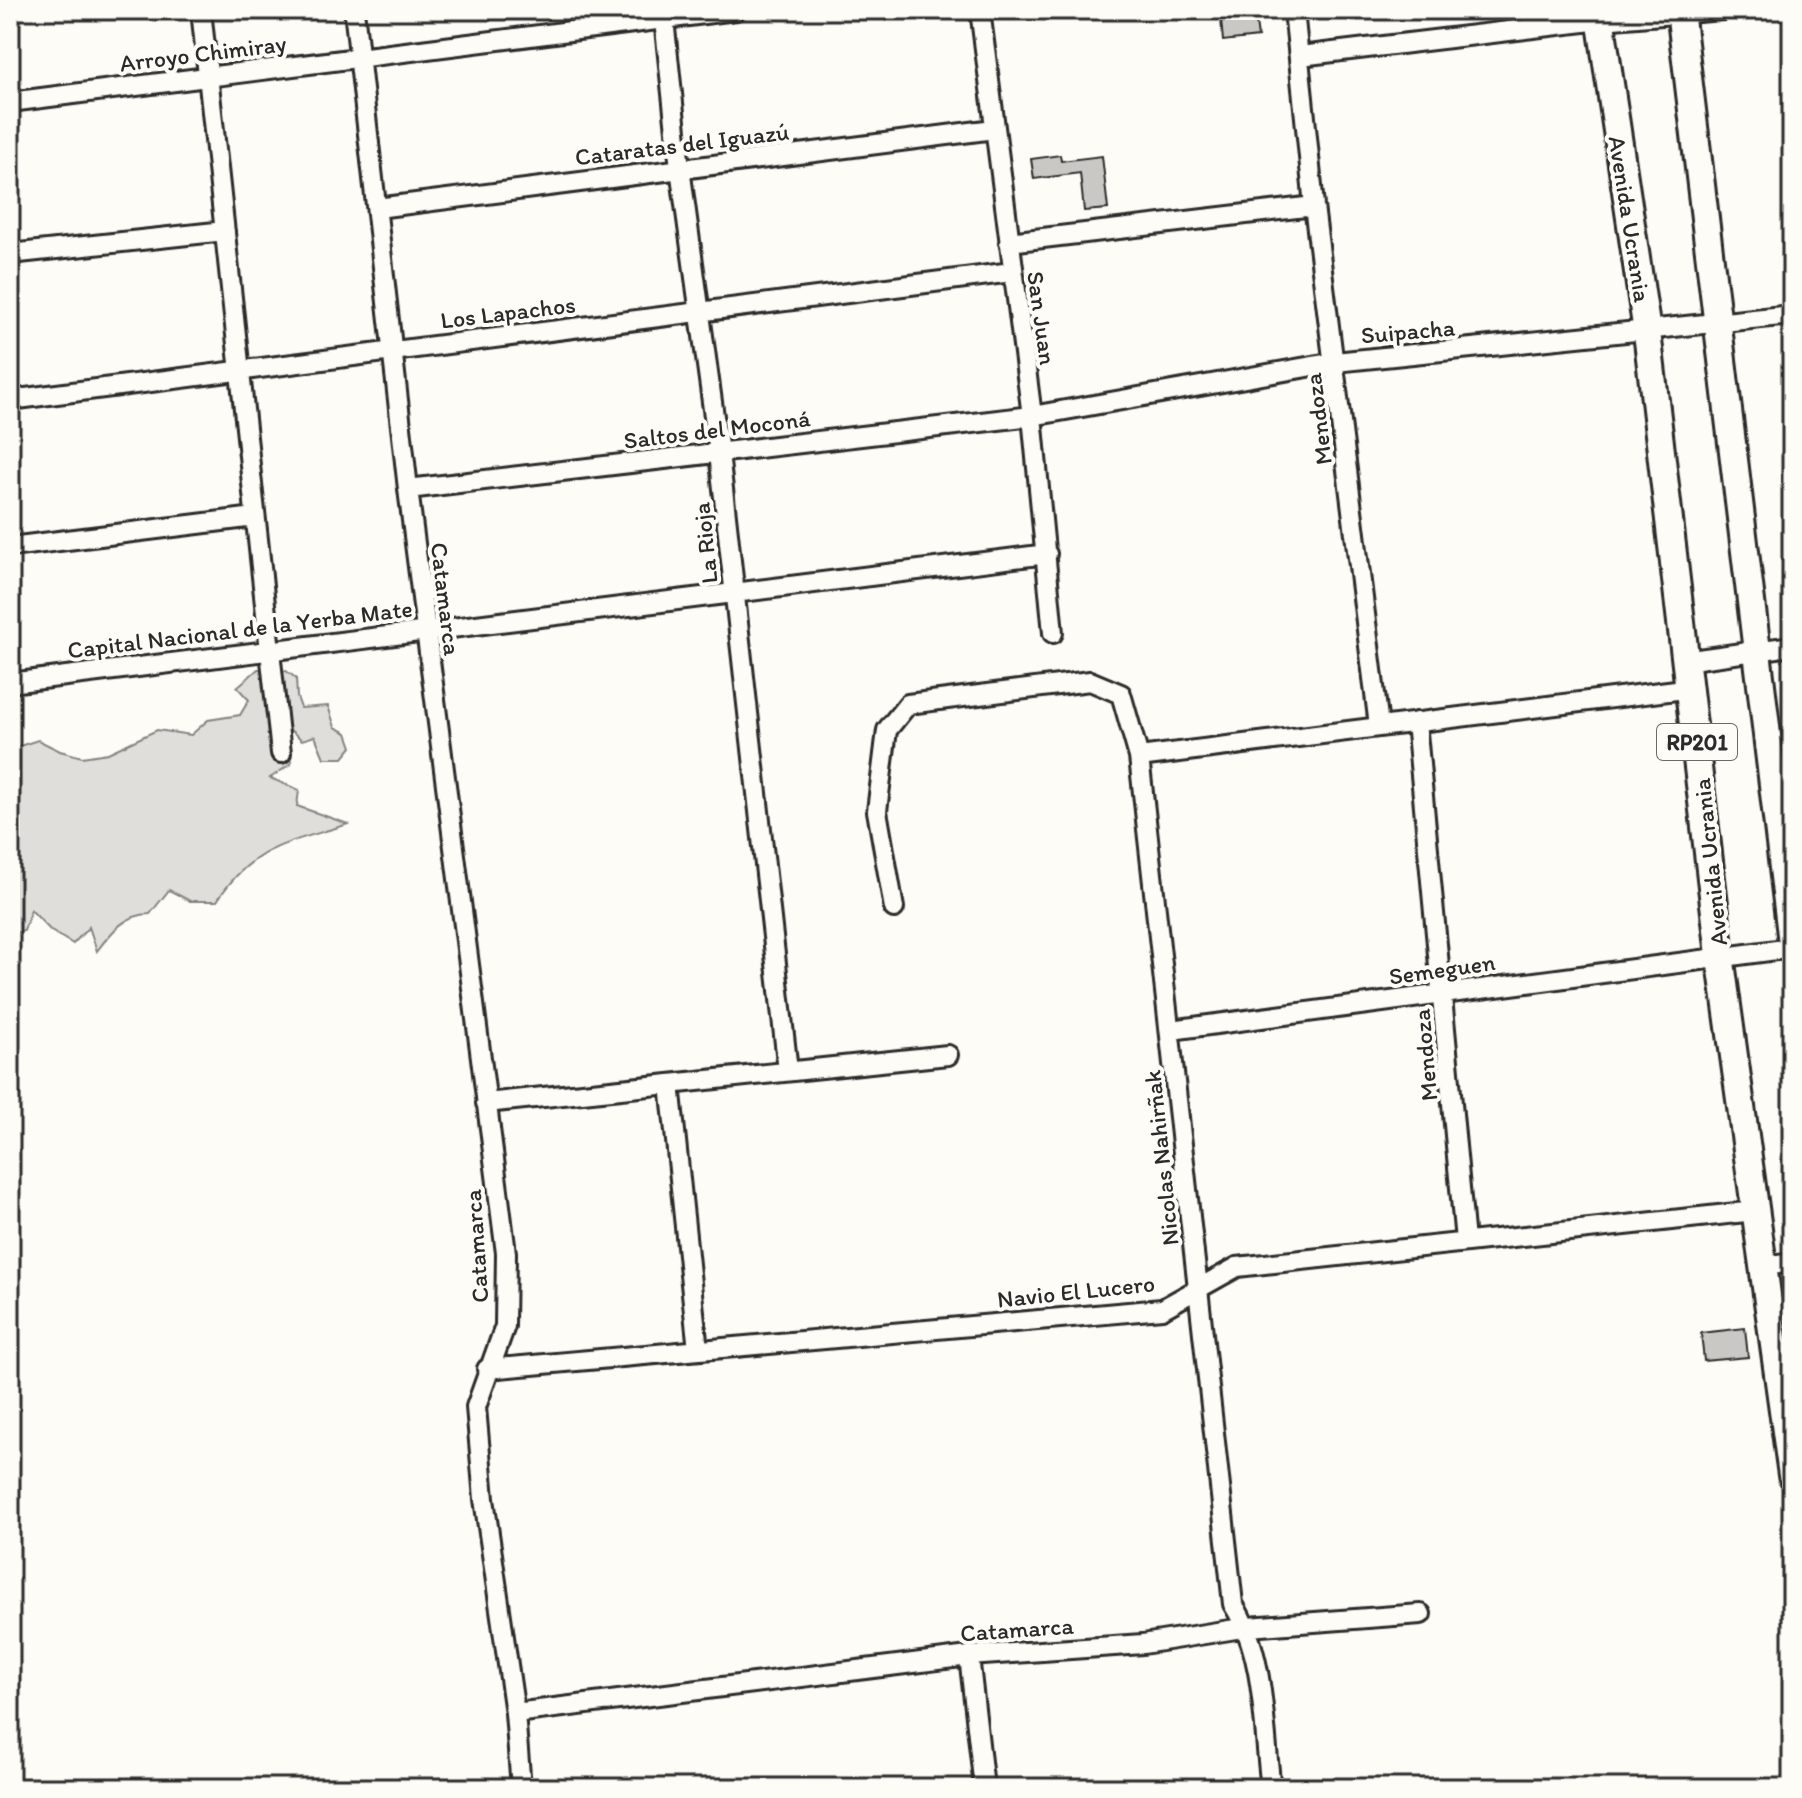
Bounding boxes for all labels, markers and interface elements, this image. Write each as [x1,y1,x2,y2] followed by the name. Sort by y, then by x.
[118,28,288,78] street label: Arroyo Chimiray
[573,116,791,172] street label: Cataratas del Iguazú
[1603,134,1658,305] street label: Avenida Ucrania
[1021,269,1063,367] street label: San Juan
[439,289,577,335] street label: Los Lapachos
[1360,312,1457,350] street label: Suipacha
[1298,371,1338,467] street label: Mendoza
[622,403,812,455] street label: Saltos del Moconá
[686,500,724,585] street label: La Rioja
[425,541,467,658] street label: Catamarca
[66,593,414,665] street label: Capital Nacional de la Yerba Mate
[1657,724,1737,760] road number: RP201
[1687,776,1733,947] street label: Avenida Ucrania
[1387,947,1497,991] street label: Semeguen
[1406,1007,1443,1102] street label: Mendoza
[1137,1068,1185,1247] street label: Nicolas Nahirñak
[458,1188,494,1304] street label: Catamarca
[996,1268,1156,1314] street label: Navio El Lucero
[959,1611,1075,1647] street label: Catamarca

